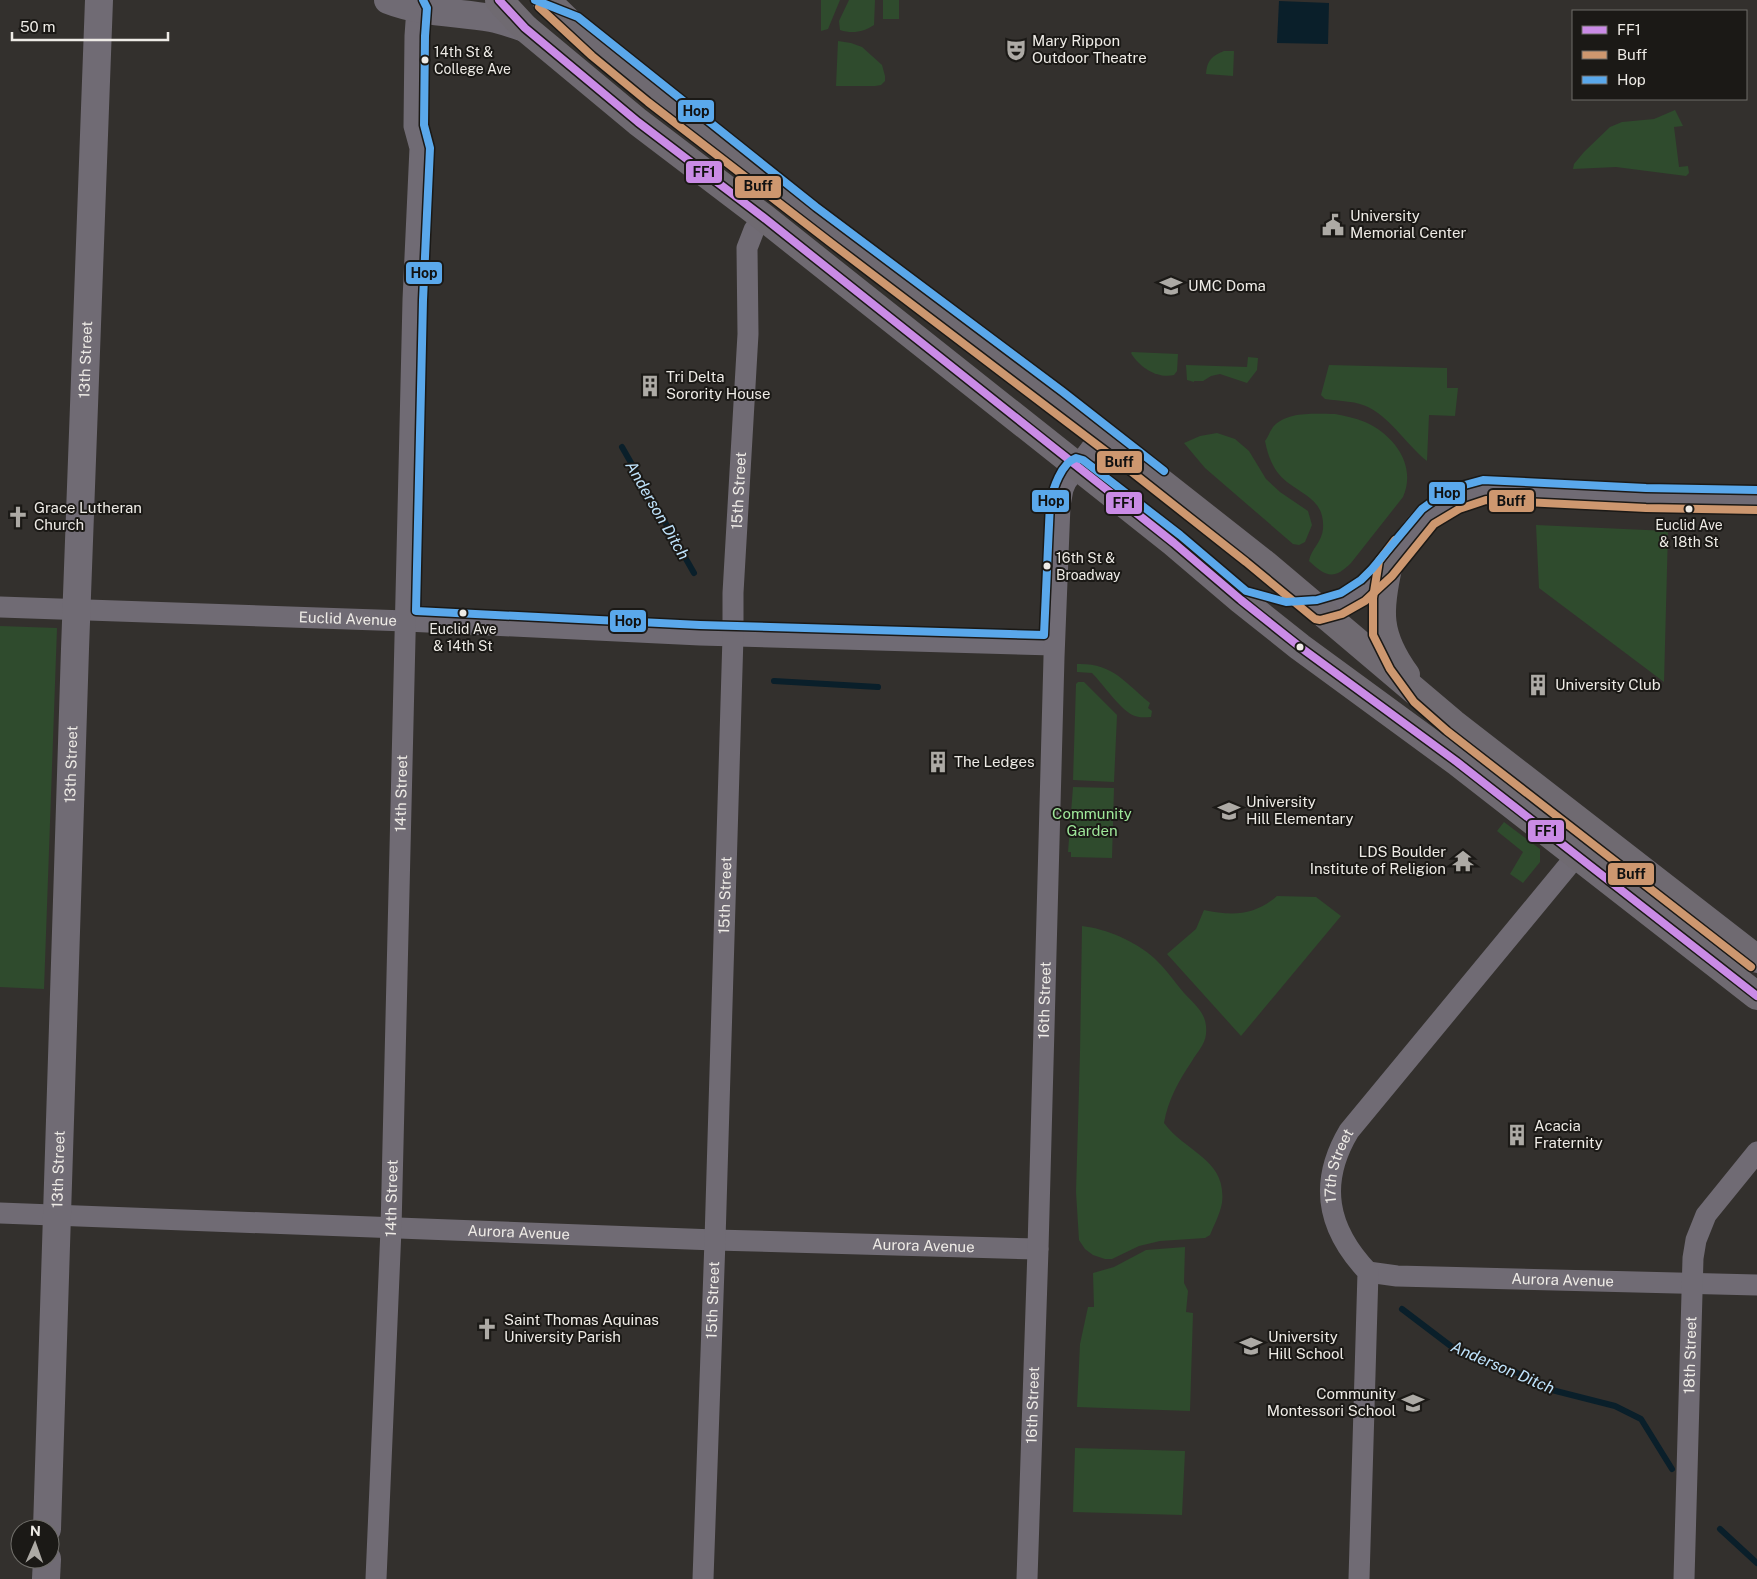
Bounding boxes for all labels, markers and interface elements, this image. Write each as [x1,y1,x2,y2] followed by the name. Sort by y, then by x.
[12,10,169,42] scale bar
[1572,10,1747,100] legend
[20,18,55,35] text: 50 m
[1617,21,1641,38] text: FF1
[1032,32,1147,66] place label: Mary Rippon Outdoor Theatre
[1003,37,1029,63] theatre icon: Mary Rippon Outdoor Theatre
[434,44,511,77] place label: 14th St & College Ave
[1617,46,1647,63] text: Buff
[420,55,430,65] marker: 14th St & College Ave
[1617,71,1646,88] text: Hop
[677,99,715,123] line badge: Hop
[682,103,710,119] text: Hop
[685,160,723,184] line badge: FF1
[692,164,716,180] text: FF1
[734,175,782,199] line badge: Buff
[744,178,773,194] text: Buff
[1350,207,1466,241] place label: University Memorial Center
[1320,212,1346,238] public building icon: University Memorial Center
[405,261,443,285] line badge: Hop
[410,265,438,281] text: Hop
[1158,273,1184,299] school or university icon: UMC Doma
[1188,277,1266,294] place label: UMC Doma
[75,320,95,399] street label: 13th Street
[666,368,770,402] place label: Tri Delta Sorority House
[637,373,663,399] building icon: Tri Delta Sorority House
[1096,450,1143,474] line badge: Buff
[728,451,749,530] street label: 15th Street
[1105,454,1134,470] text: Buff
[622,458,694,563] water label: Anderson Ditch
[1428,481,1466,505] line badge: Hop
[1433,485,1461,501] text: Hop
[1031,489,1070,513] line badge: Hop
[1488,489,1535,513] line badge: Buff
[1105,491,1143,515] line badge: FF1
[1037,493,1065,509] text: Hop
[1497,493,1526,509] text: Buff
[1112,495,1136,511] text: FF1
[34,499,142,533] place label: Grace Lutheran Church
[5,504,31,530] church icon: Grace Lutheran Church
[1684,504,1694,514] marker: Euclid Ave & 18th St
[1655,517,1723,550] place label: Euclid Ave & 18th St
[1056,550,1121,583] place label: 16th St & Broadway
[1042,561,1052,571] marker: 16th St & Broadway
[298,608,397,629] street label: Euclid Avenue
[458,608,468,618] marker: Euclid Ave & 14th St
[609,609,647,633] line badge: Hop
[614,613,642,629] text: Hop
[429,621,497,654] place label: Euclid Ave & 14th St
[1295,642,1305,652] unlabelled marker
[1525,672,1551,698] building icon: University Club
[1555,676,1661,693] place label: University Club
[61,725,81,803] street label: 13th Street
[925,749,951,775] building icon: The Ledges
[954,753,1035,770] place label: The Ledges
[391,754,410,832] street label: 14th Street
[1246,793,1354,827] place label: University Hill Elementary
[1216,798,1242,824] school or university icon: University Hill Elementary
[1052,805,1132,839] park label: Community Garden
[1527,819,1565,843] line badge: FF1
[1534,823,1558,839] text: FF1
[1310,843,1446,877] place label: LDS Boulder Institute of Religion
[1450,848,1476,874] temple icon: LDS Boulder Institute of Religion
[715,856,734,934] street label: 15th Street
[1607,862,1655,886] line badge: Buff
[1617,866,1646,882] text: Buff
[1035,961,1054,1039] street label: 16th Street
[1534,1117,1603,1151] place label: Acacia Fraternity
[1504,1122,1530,1148] building icon: Acacia Fraternity
[1321,1125,1357,1204] street label: 17th Street
[48,1130,68,1208] street label: 13th Street
[382,1159,401,1237] street label: 14th Street
[467,1222,570,1243] street label: Aurora Avenue
[872,1235,975,1255] street label: Aurora Avenue
[703,1261,722,1339] street label: 15th Street
[1511,1270,1614,1289] street label: Aurora Avenue
[504,1311,659,1345] place label: Saint Thomas Aquinas University Parish
[474,1316,500,1342] church icon: Saint Thomas Aquinas University Parish
[1680,1316,1699,1394] street label: 18th Street
[1268,1328,1344,1362] place label: University Hill School
[1238,1333,1264,1359] school or university icon: University Hill School
[1448,1337,1558,1398] water label: Anderson Ditch
[1023,1366,1042,1444] street label: 16th Street
[1267,1385,1396,1419] place label: Community Montessori School
[1400,1390,1426,1416] school or university icon: Community Montessori School
[10,1519,60,1569] north arrow
[30,1523,41,1539] text: N

